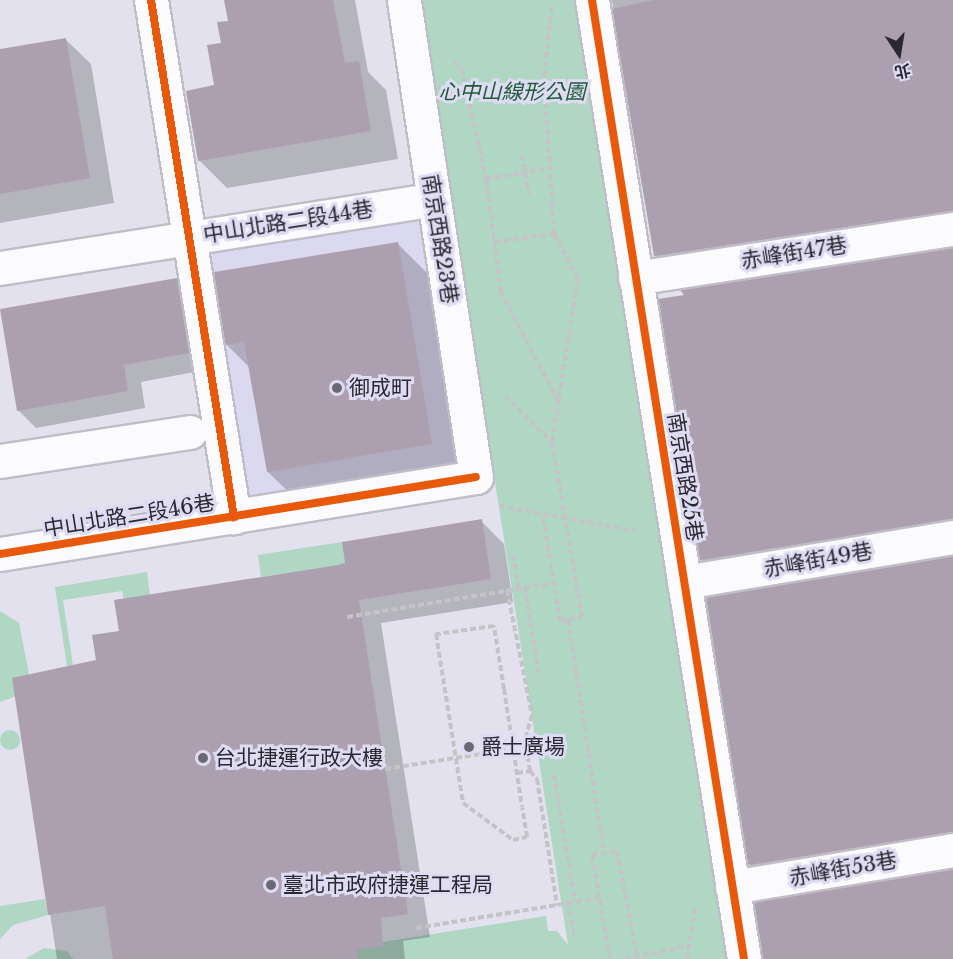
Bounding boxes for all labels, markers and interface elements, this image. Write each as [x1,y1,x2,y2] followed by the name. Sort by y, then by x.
[869,24,929,84] north arrow
[893,60,913,83] text: 北
[439,79,585,105] park label: 心中山線形公園
[417,172,463,306] street label: 南京西路23巷
[201,196,375,248] street label: 中山北路二段44巷
[739,232,849,274] street label: 赤峰街47巷
[349,375,412,401] place label: 御成町
[330,381,344,395] marker: 御成町
[662,411,708,543] street label: 南京西路25巷
[42,490,216,542] street label: 中山北路二段46巷
[762,538,874,582] street label: 赤峰街49巷
[481,734,565,760] place label: 爵士廣場
[462,740,476,754] marker: 爵士廣場
[215,745,383,771] place label: 台北捷運行政大樓
[196,751,210,765] marker: 台北捷運行政大樓
[787,847,899,891] street label: 赤峰街53巷
[283,872,493,898] place label: 臺北市政府捷運工程局
[264,878,278,892] marker: 臺北市政府捷運工程局

